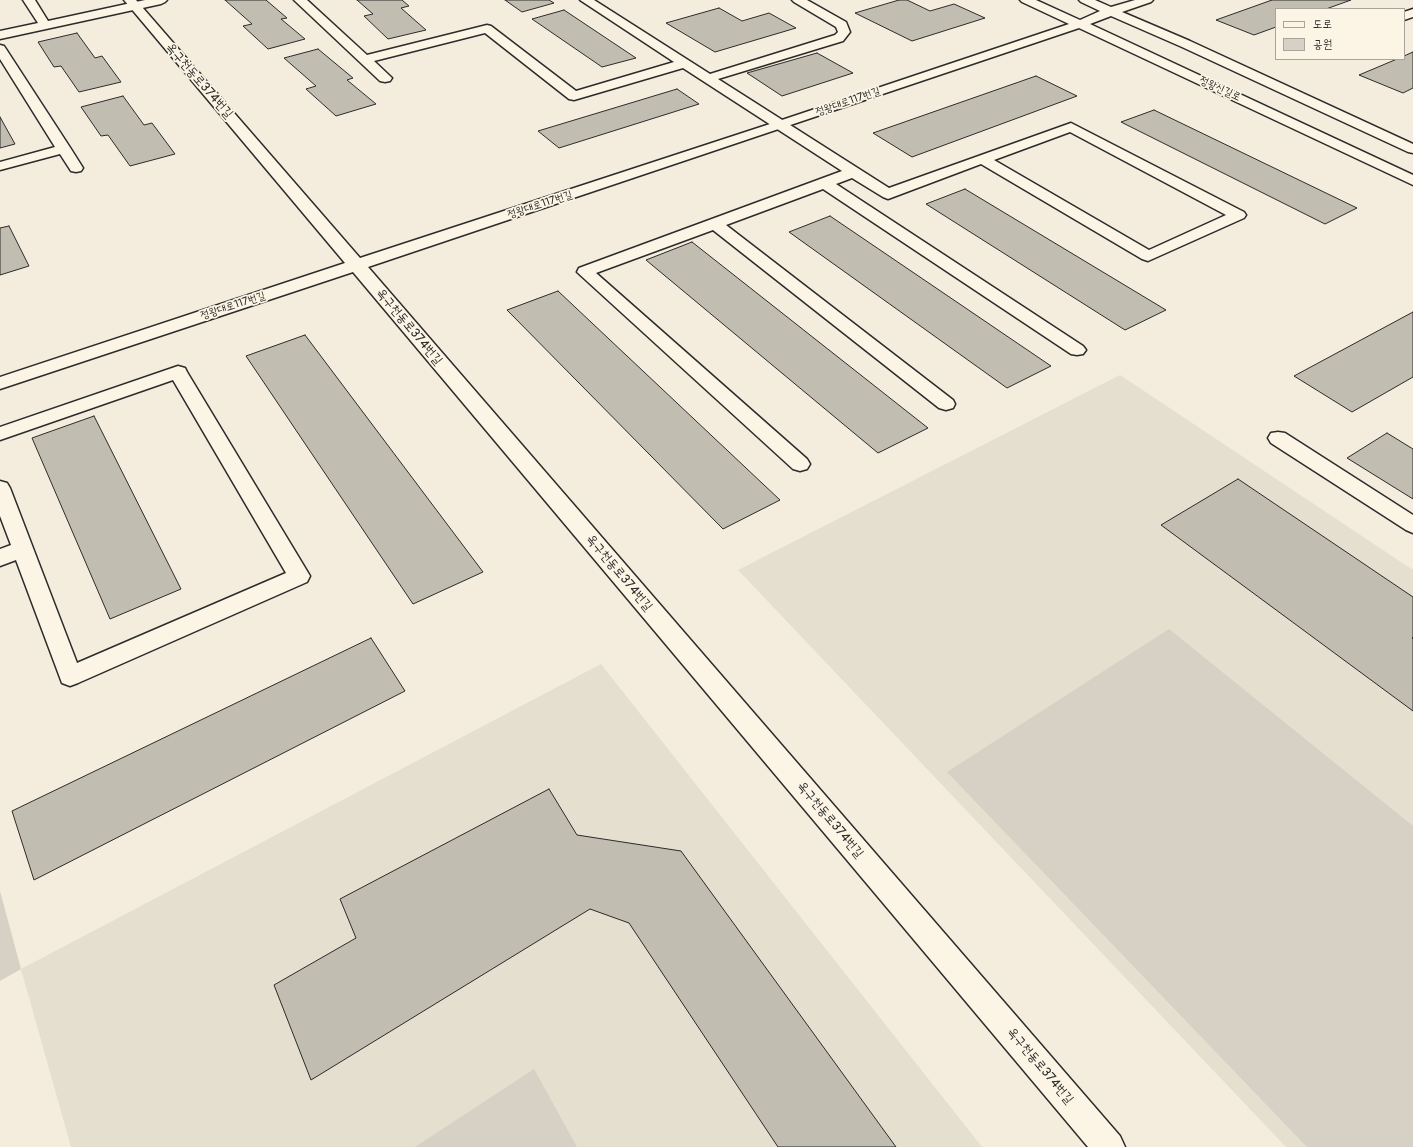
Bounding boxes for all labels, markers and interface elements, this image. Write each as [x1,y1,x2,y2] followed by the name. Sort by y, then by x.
[1275,8,1405,60] legend
[1313,17,1332,32] text: 도로
[1313,37,1332,52] text: 공원
[162,40,236,122] street label: 옥구천동로374번길
[1197,74,1243,104] street label: 정왕신길로
[814,85,882,119] street label: 정왕대로117번길
[506,188,574,222] street label: 정왕대로117번길
[373,286,445,368] street label: 옥구천동로374번길
[199,289,267,323] street label: 정왕대로117번길
[583,532,655,614] street label: 옥구천동로374번길
[794,779,866,861] street label: 옥구천동로374번길
[1004,1025,1076,1107] street label: 옥구천동로374번길

